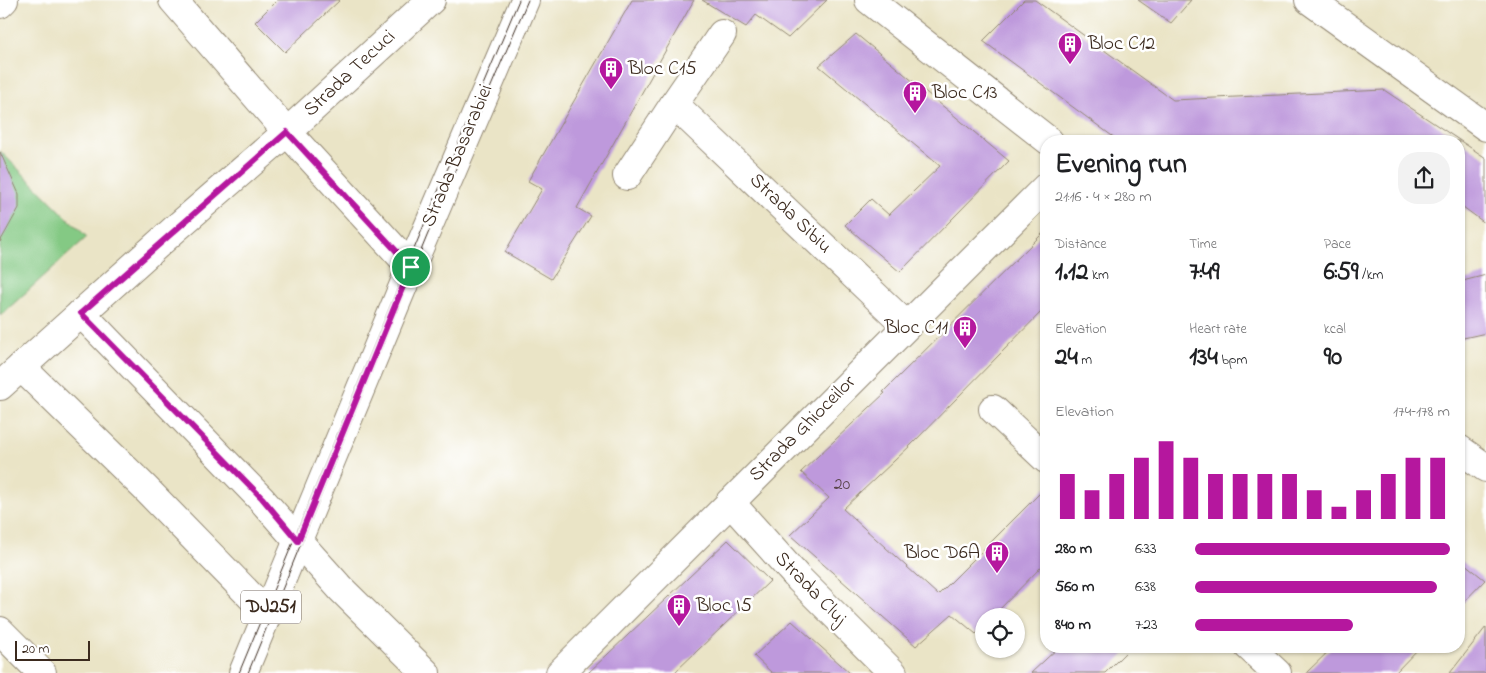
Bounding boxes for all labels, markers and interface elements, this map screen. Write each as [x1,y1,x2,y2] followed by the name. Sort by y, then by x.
[297,24,403,124] street label: Strada Tecuci
[1087,30,1155,59] place label: Bloc C12
[1057,31,1083,65] building icon: Bloc C12
[627,55,697,84] place label: Bloc C15
[598,56,624,90] building icon: Bloc C15
[931,79,998,108] place label: Bloc C13
[415,80,501,232] street label: Strada Basarabiei
[902,80,928,114] building icon: Bloc C13
[1055,145,1187,186] text: Evening run
[1398,152,1450,204] button: share
[742,167,838,261] street label: Strada Sibiu
[1055,185,1152,209] text: 21:16 · 4 × 280 m
[1055,234,1107,255] text: Distance
[1189,234,1217,255] text: Time
[1324,234,1351,255] text: Pace
[390,246,432,288] pin
[397,253,425,281] icon: arrive
[1055,255,1088,291] text: 1.12
[1189,255,1220,291] text: 7:49
[1324,255,1359,291] text: 6:59
[1088,265,1109,286] text: km
[1359,265,1383,286] text: /km
[883,314,948,343] place label: Bloc C11
[952,315,978,349] building icon: Bloc C11
[1055,319,1106,340] text: Elevation
[1189,319,1247,340] text: Heart rate
[1324,319,1346,340] text: kcal
[1055,340,1078,376] text: 24
[1189,340,1218,376] text: 134
[1324,340,1342,376] text: 90
[1078,350,1092,371] text: m
[1218,350,1247,371] text: bpm
[743,368,864,489] street label: Strada Ghioceilor
[1055,400,1114,424] text: Elevation
[1393,400,1450,424] text: 174–178 m
[834,472,851,498] house number: 20
[1055,537,1092,561] text: 280 m
[1135,537,1157,561] text: 6:33
[903,539,980,568] place label: Bloc D6A
[984,540,1010,574] building icon: Bloc D6A
[767,545,854,633] street label: Strada Cluj
[1055,575,1095,599] text: 560 m
[1135,575,1156,599] text: 6:38
[241,590,301,624] road number: DJ251
[695,592,752,621] place label: Bloc I5
[666,593,692,627] building icon: Bloc I5
[975,608,1025,658] map controls
[975,608,1025,658] button: locate
[1055,613,1091,637] text: 840 m
[1135,613,1158,637] text: 7:23
[15,638,90,661] scale bar
[22,639,49,660] text: 20 m

